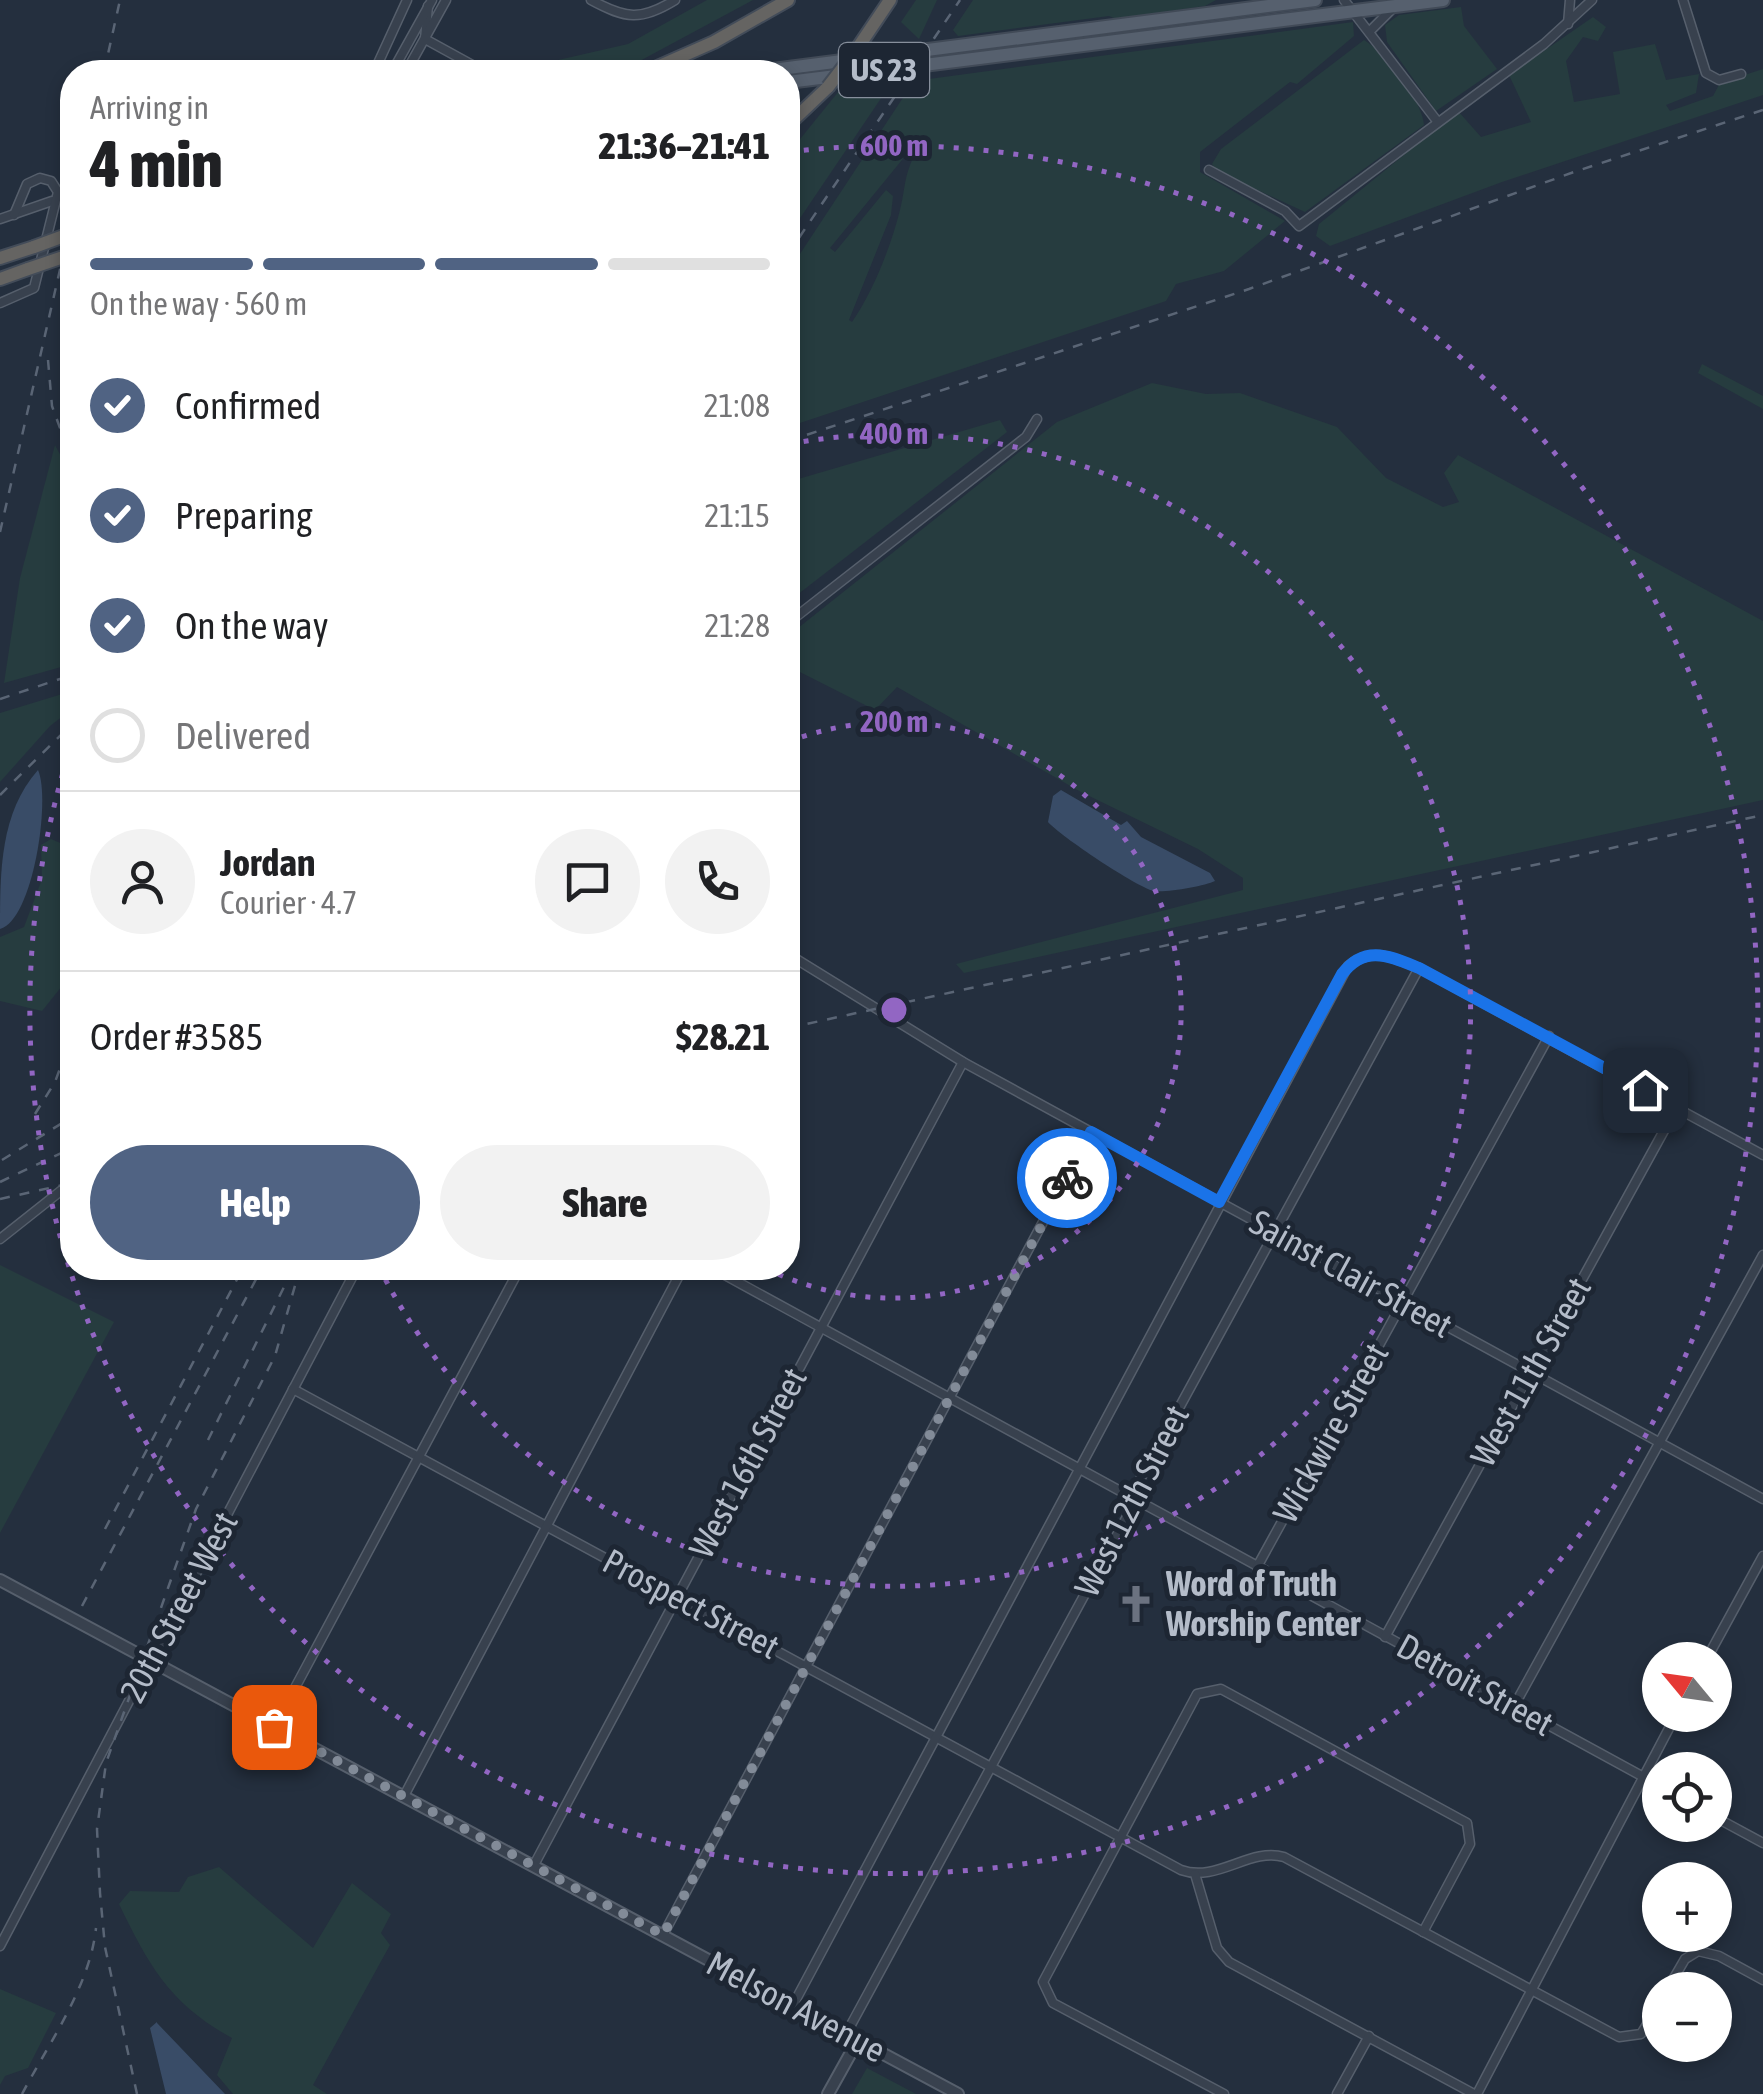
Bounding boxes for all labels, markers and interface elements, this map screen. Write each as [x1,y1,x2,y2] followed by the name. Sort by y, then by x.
[839,43,929,97] road number: US 23
[90,89,209,126] text: Arriving in
[598,124,770,167] text: 21:36–21:41
[90,126,223,201] text: 4 min
[860,128,928,162] text: 600 m
[90,285,307,322] text: On the way · 560 m
[90,378,145,433] icon: check
[175,384,321,427] text: Confirmed
[704,387,770,424] text: 21:08
[859,416,928,450] text: 400 m
[90,488,145,543] icon: check
[175,494,313,537] text: Preparing
[704,497,770,534] text: 21:15
[90,598,145,653] icon: check
[175,604,328,647] text: On the way
[704,607,770,644] text: 21:28
[860,704,928,738] text: 200 m
[175,714,311,757] text: Delivered
[90,829,195,934] button: person
[535,829,640,934] button: chat
[665,829,770,934] button: phone
[220,841,315,884] text: Jordan
[220,884,357,921] text: Courier · 4.7
[876,992,912,1028] centre of rings
[90,1015,263,1058] text: Order #3585
[676,1015,770,1058] text: $28.21
[1603,1048,1688,1133] pin
[1618,1063,1673,1118] icon: home
[1017,1128,1117,1228] courier
[90,1145,420,1260] button: Help
[440,1145,770,1260] button: Share
[1040,1151,1095,1206] icon: bike
[1244,1201,1459,1345] street label: Sainst Clair Street
[1462,1270,1598,1473] street label: West 11th Street
[1265,1336,1396,1529] street label: Wickwire Street
[680,1361,814,1564] street label: West 16th Street
[1066,1398,1196,1603] street label: West 12th Street
[111,1505,245,1708] street label: 20th Street West
[597,1540,786,1666] street label: Prospect Street
[1165,1563,1361,1643] place label: Word of Truth Worship Center
[1115,1583,1157,1625] church icon: Word of Truth Worship Center
[1391,1625,1560,1743] street label: Detroit Street
[1642,1642,1732,1732] north arrow
[1642,1642,1732,2062] map controls
[232,1685,317,1770] pin
[247,1700,302,1755] icon: bag
[1642,1752,1732,1842] button: locate
[1642,1862,1732,1952] button: +
[701,1942,892,2070] street label: Melson Avenue
[1642,1972,1732,2062] button: −

